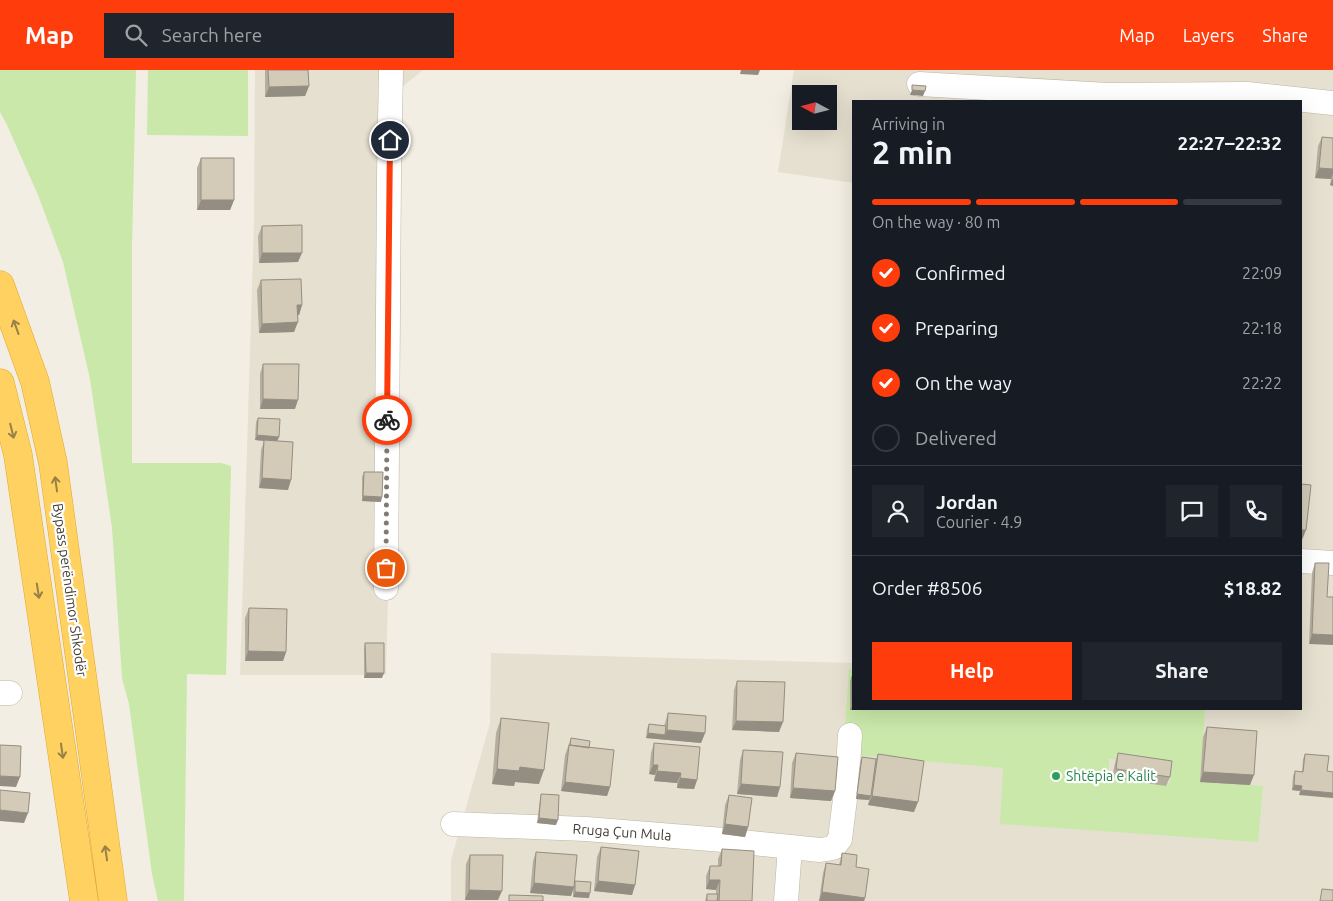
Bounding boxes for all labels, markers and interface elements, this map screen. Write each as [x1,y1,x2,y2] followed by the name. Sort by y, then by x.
[104,13,454,58] search box
[122,21,150,49] icon: search
[25,22,74,49] text: Map
[162,24,262,46] text: Search here
[1119,25,1155,45] text: Map
[1183,25,1234,45] text: Layers
[1262,25,1308,45] text: Share
[792,85,838,130] north arrow
[792,85,837,130] map controls
[872,115,945,133] text: Arriving in
[369,119,411,161] pin
[376,126,404,154] icon: home
[1177,132,1282,154] text: 22:27–22:32
[872,134,953,170] text: 2 min
[872,213,1000,231] text: On the way · 80 m
[872,259,900,287] icon: check
[915,262,1006,284] text: Confirmed
[1242,264,1282,282] text: 22:09
[872,314,900,342] icon: check
[915,317,999,339] text: Preparing
[11,319,20,335] one-way arrow
[1242,319,1282,337] text: 22:18
[872,369,900,397] icon: check
[915,372,1012,394] text: On the way
[1242,374,1282,392] text: 22:22
[362,395,412,445] courier
[373,406,401,434] icon: bike
[8,422,17,438] one-way arrow
[915,427,997,449] text: Delivered
[50,476,60,492] one-way arrow
[872,485,924,537] button: person
[1166,485,1218,537] button: chat
[1230,485,1282,537] button: phone
[936,491,998,513] text: Jordan
[50,502,90,679] street label: Bypass perëndimor Shkodër
[936,513,1022,531] text: Courier · 4.9
[365,547,407,589] pin
[372,554,400,582] icon: bag
[872,577,982,599] text: Order #8506
[1224,577,1282,599] text: $18.82
[34,582,44,598] one-way arrow
[872,642,1072,700] button: Help
[1082,642,1282,700] button: Share
[58,743,68,759] one-way arrow
[1066,768,1156,784] place label: Shtëpia e Kalit
[1050,770,1062,782] marker: Shtëpia e Kalit
[572,821,672,843] street label: Rruga Çun Mula
[101,845,111,861] one-way arrow

